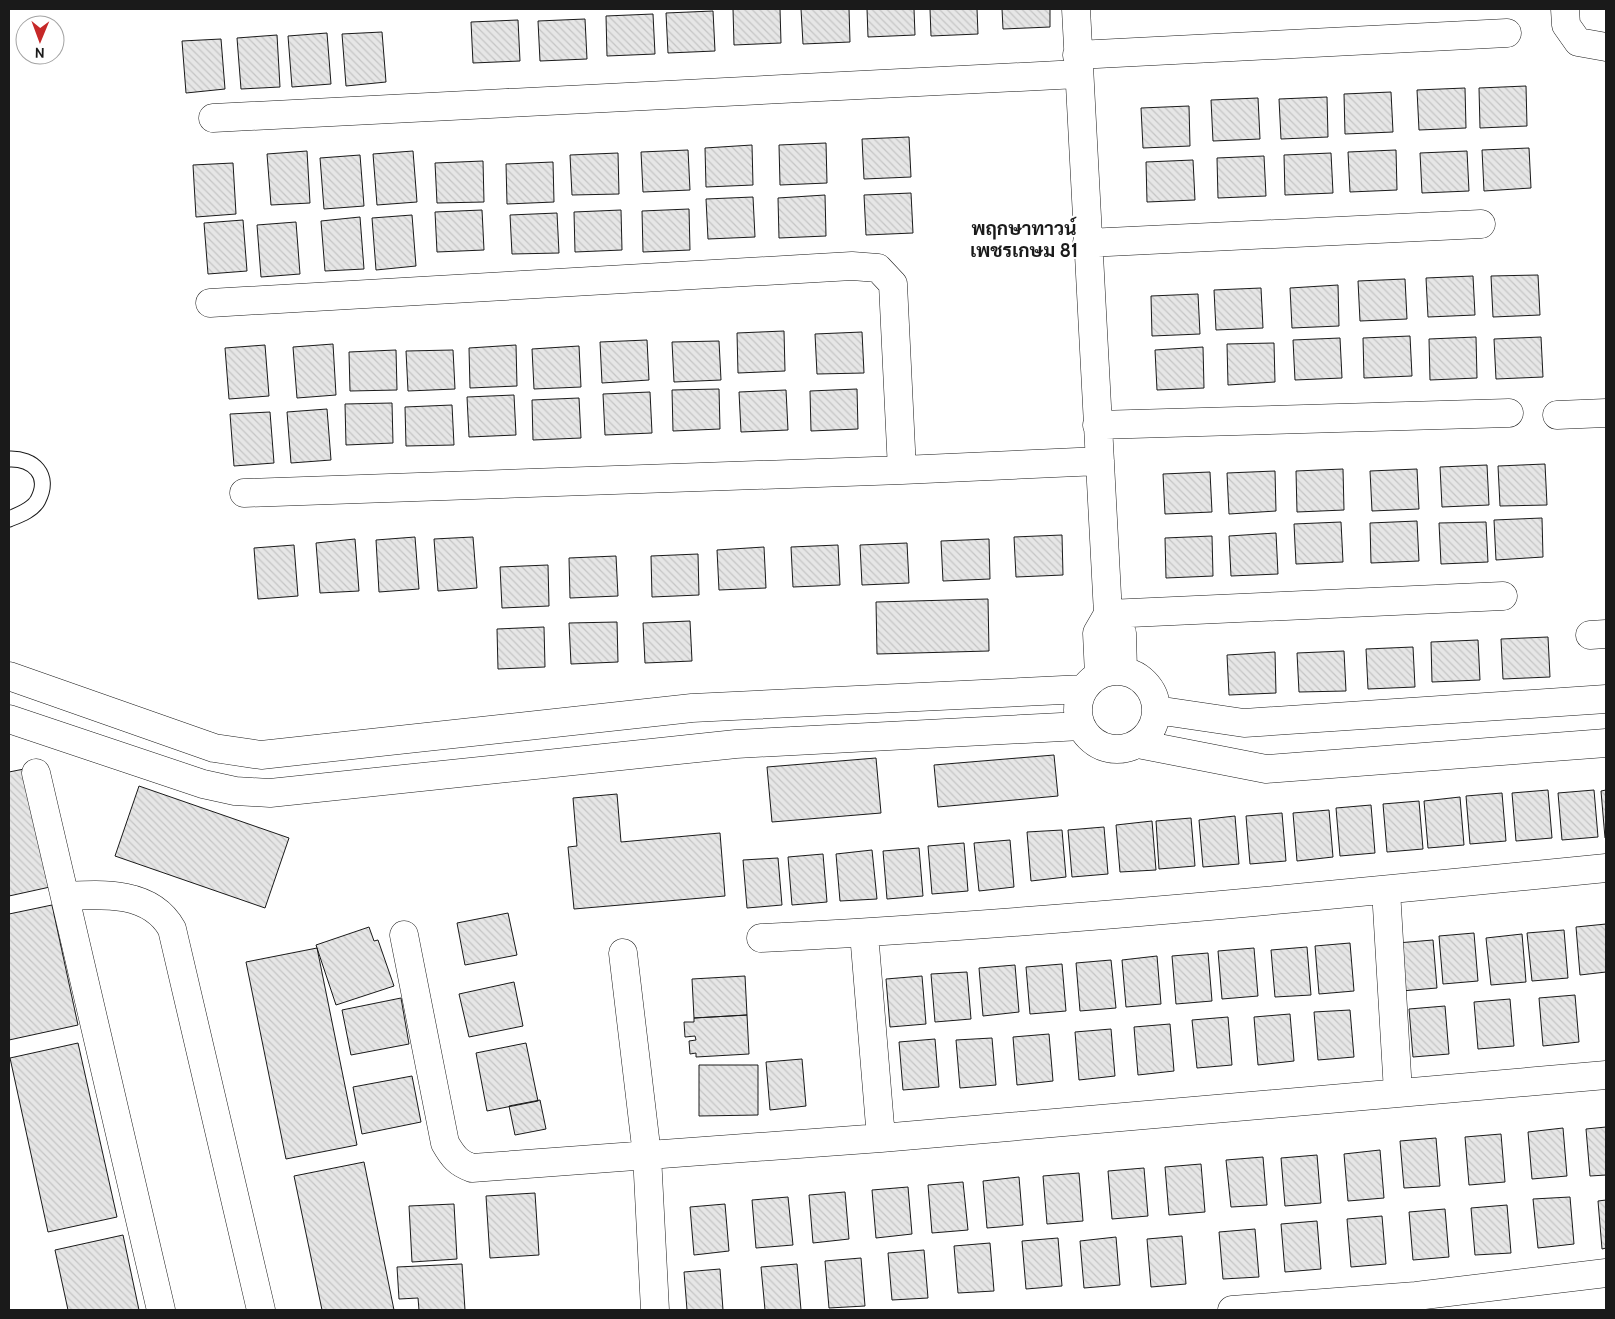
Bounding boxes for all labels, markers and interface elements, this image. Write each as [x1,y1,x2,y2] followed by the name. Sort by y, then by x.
[15,15,65,65] north arrow
[35,44,45,62] text: N
[970,216,1078,262] district label: พฤกษาทาวน์ เพชรเกษม 81

